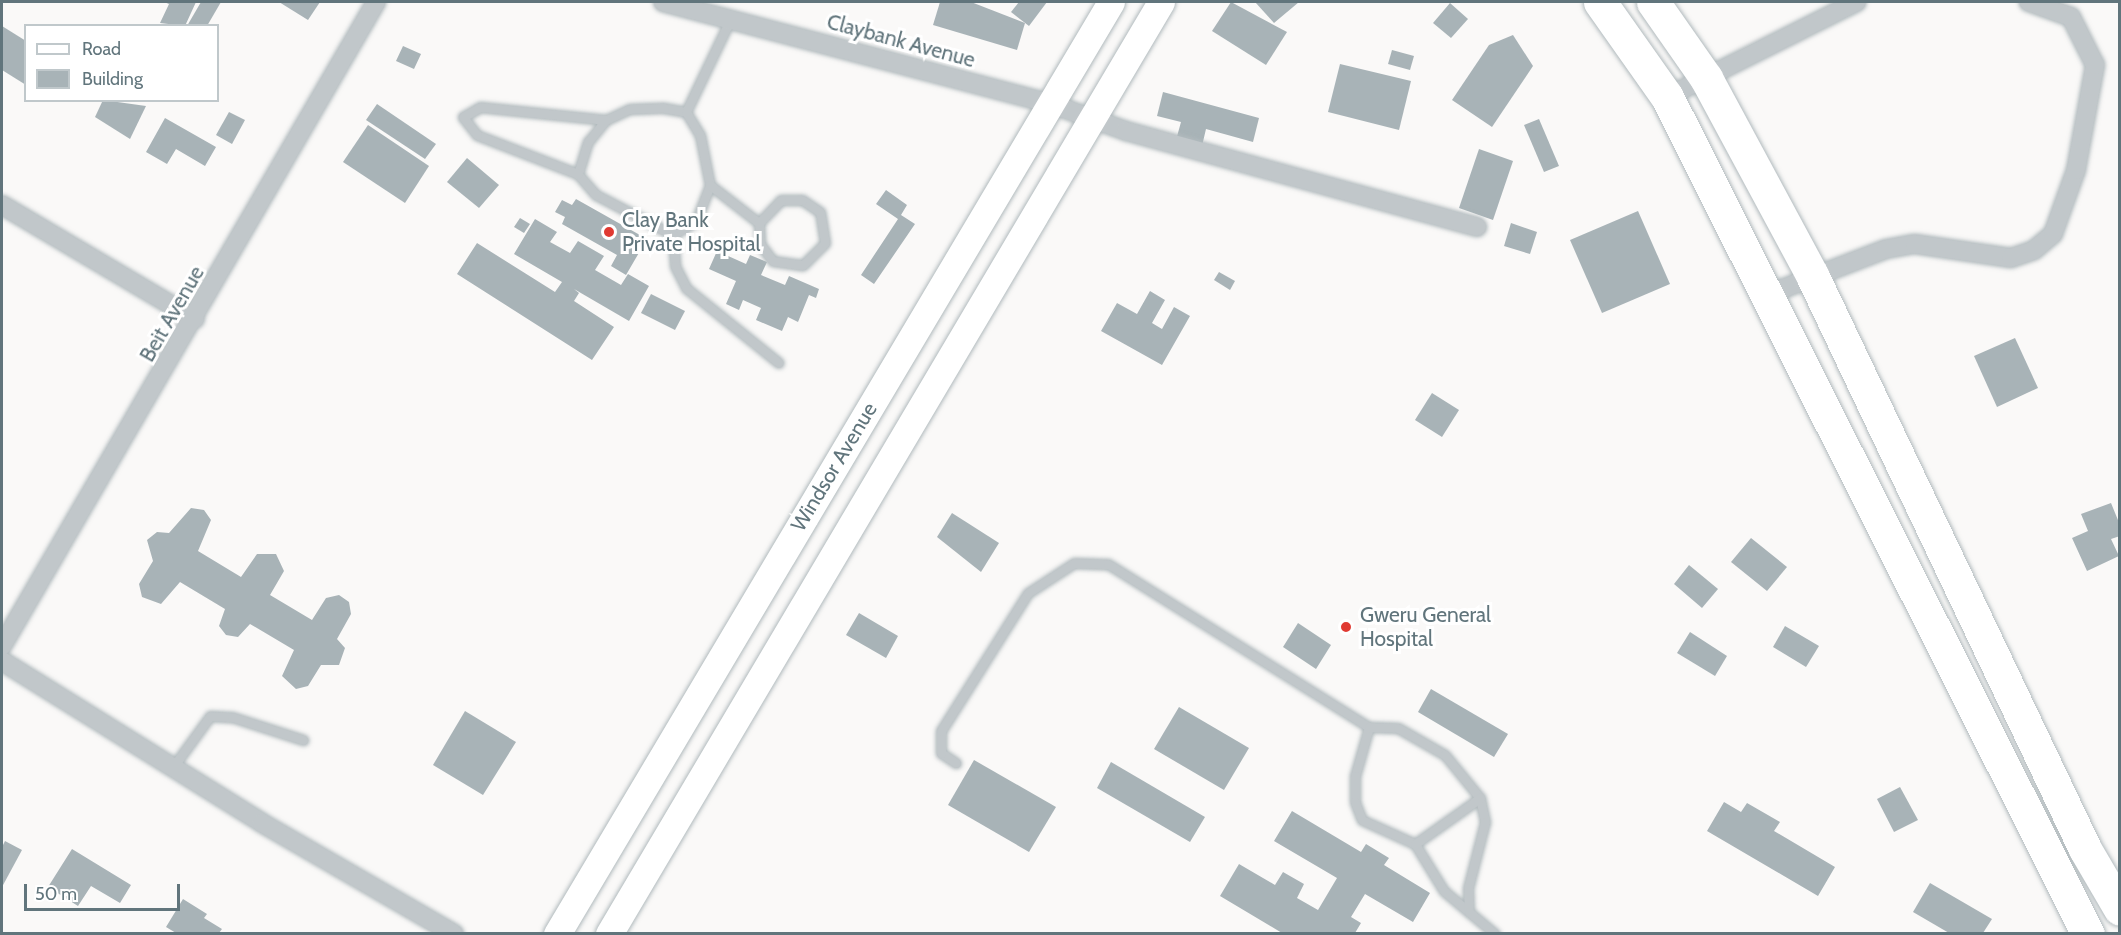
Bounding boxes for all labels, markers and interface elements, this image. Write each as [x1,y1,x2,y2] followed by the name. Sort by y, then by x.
[824,9,978,73] street label: Claybank Avenue
[24,24,219,102] legend
[82,38,121,60] text: Road
[82,68,143,90] text: Building
[622,207,761,257] place label: Clay Bank Private Hospital
[600,223,618,241] marker: Clay Bank Private Hospital
[135,262,209,366] street label: Beit Avenue
[786,398,882,536] street label: Windsor Avenue
[1360,602,1491,652] place label: Gweru General Hospital
[1337,618,1355,636] marker: Gweru General Hospital
[27,872,183,910] scale bar
[35,883,77,905] text: 50 m

